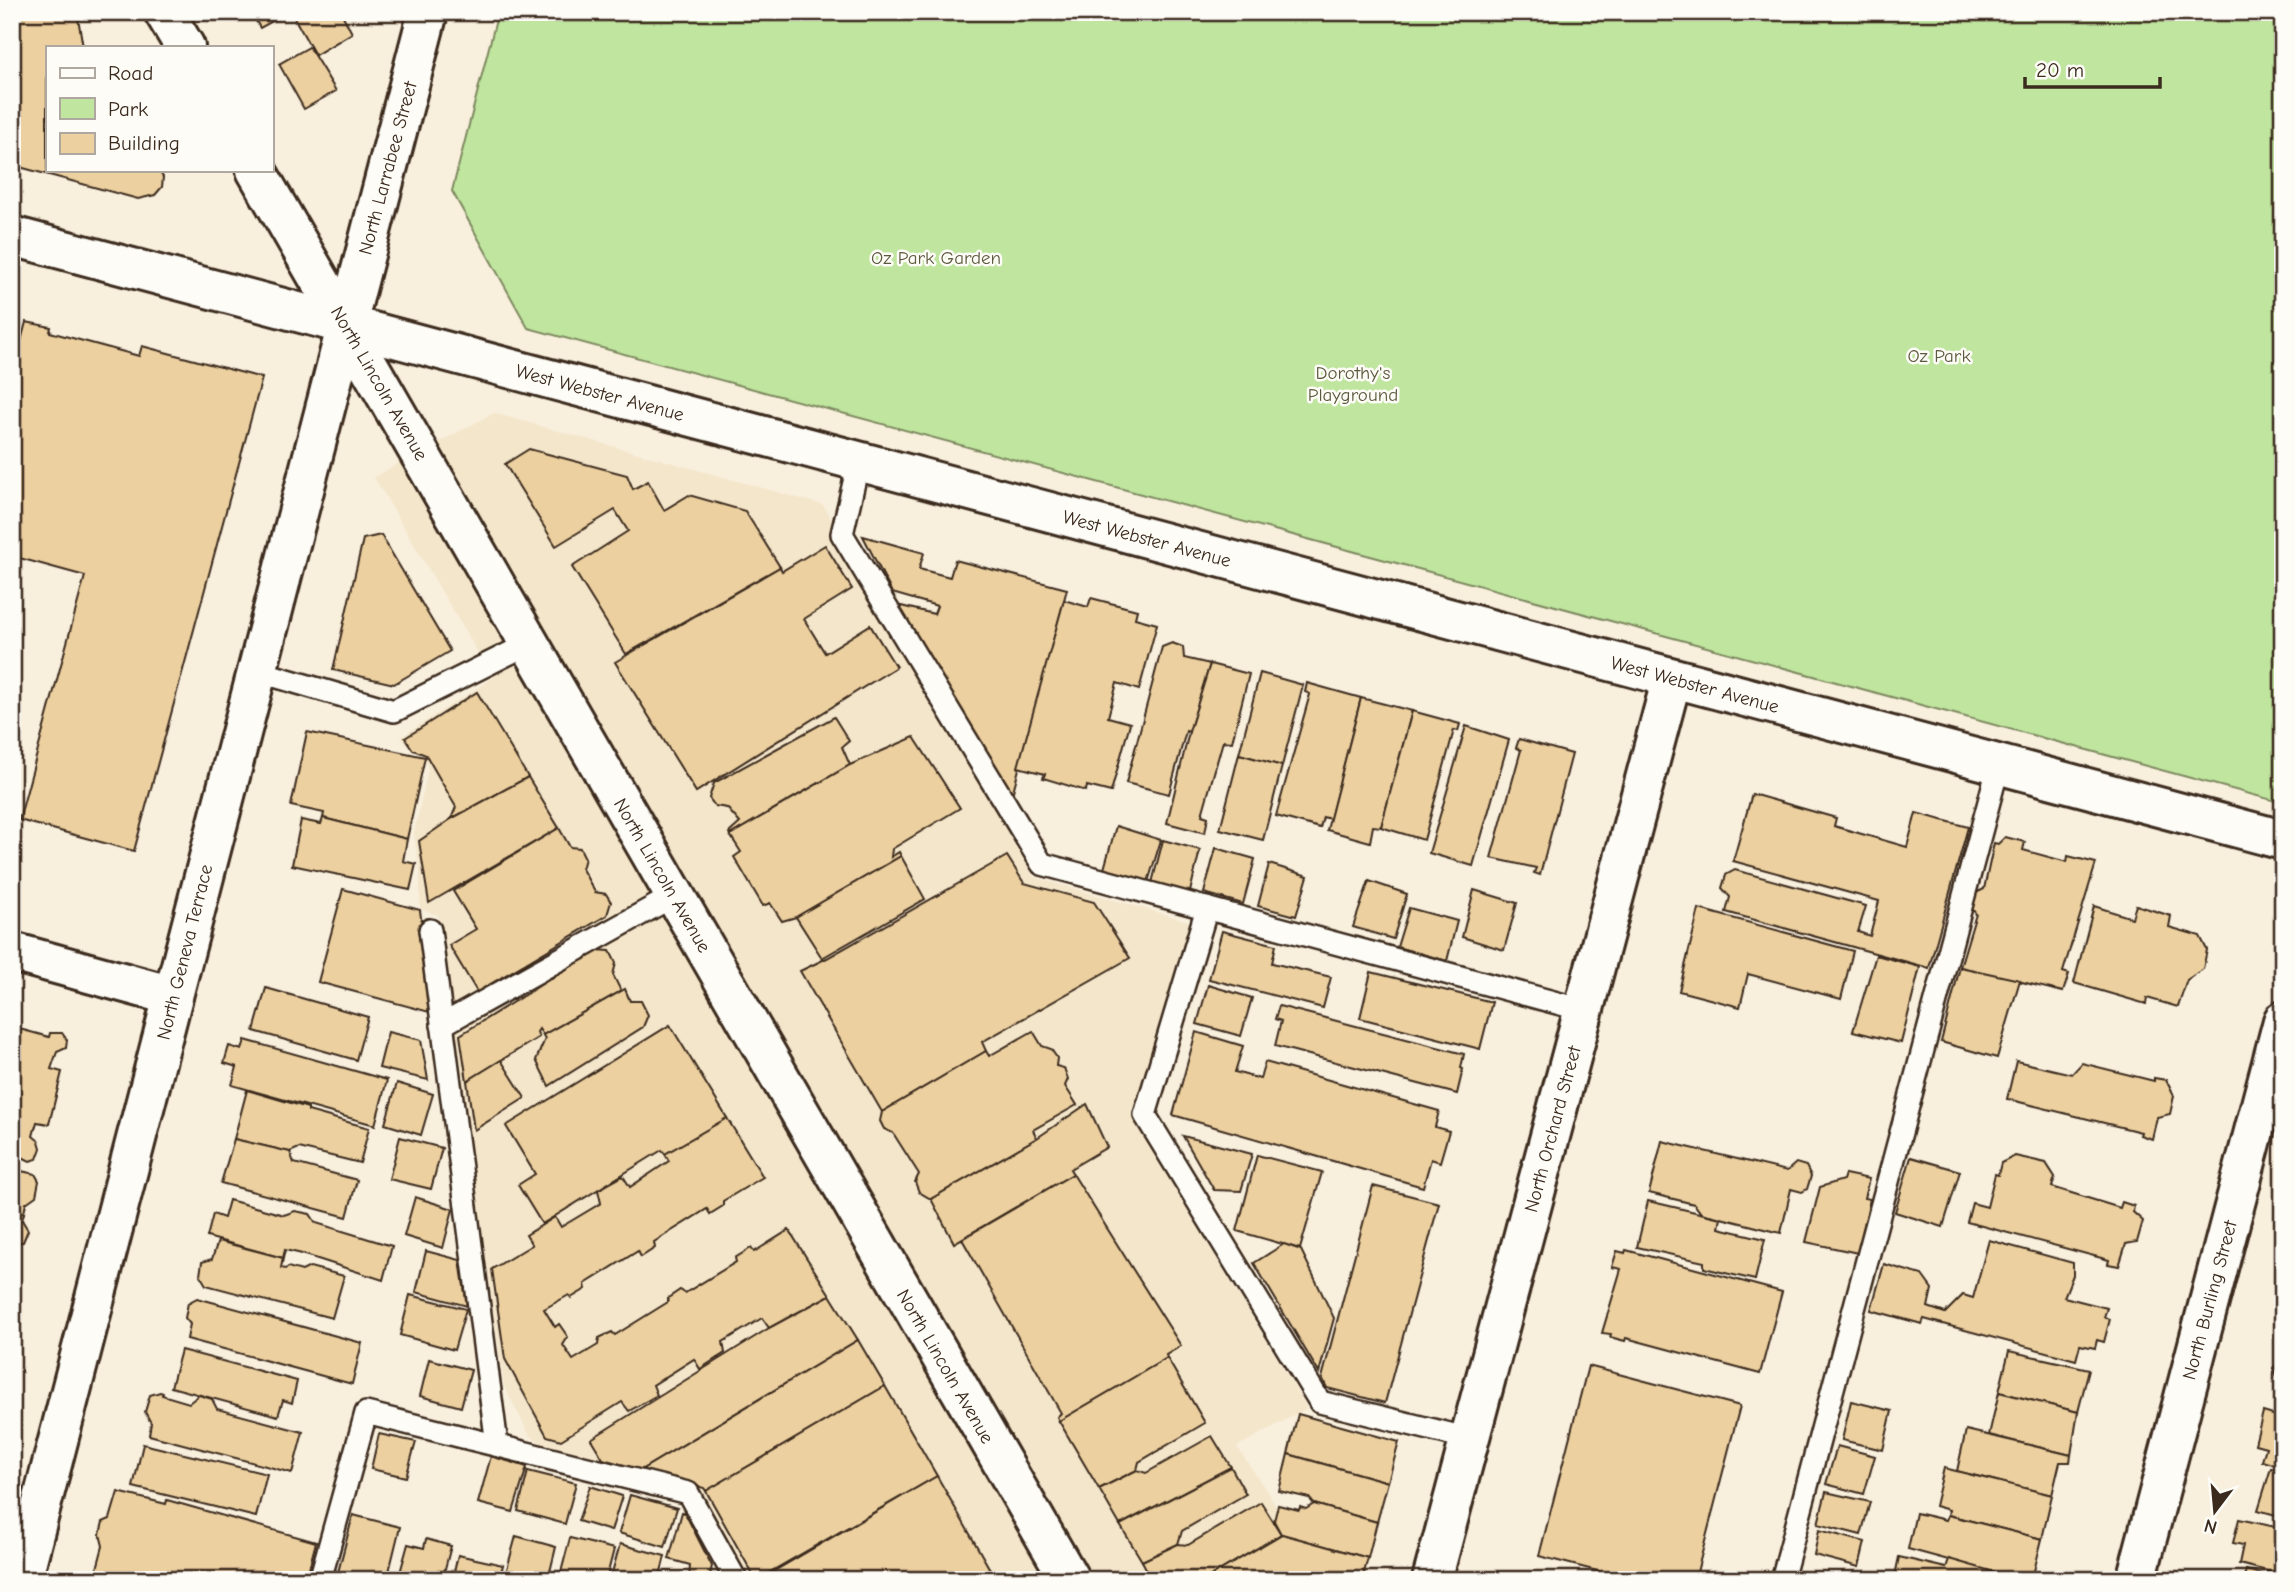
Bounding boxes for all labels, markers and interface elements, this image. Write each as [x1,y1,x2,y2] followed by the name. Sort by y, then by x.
[46,46,273,172] legend
[2025,46,2160,90] scale bar
[2036,58,2084,82] text: 20 m
[108,61,153,85] text: Road
[354,79,422,257] street label: North Larrabee Street
[108,97,148,121] text: Park
[108,131,180,155] text: Building
[871,247,1001,269] park label: Oz Park Garden
[326,302,432,465] street label: North Lincoln Avenue
[1907,345,1971,367] park label: Oz Park
[513,360,686,426] street label: West Webster Avenue
[1308,362,1398,406] park label: Dorothy's Playground
[1060,506,1233,572] street label: West Webster Avenue
[1608,652,1781,718] street label: West Webster Avenue
[609,794,715,957] street label: North Lincoln Avenue
[153,862,217,1042] street label: North Geneva Terrace
[1520,1043,1586,1215] street label: North Orchard Street
[2178,1218,2242,1382] street label: North Burling Street
[892,1285,998,1448] street label: North Lincoln Avenue
[2180,1476,2250,1546] north arrow
[2202,1514,2220,1539] text: N

